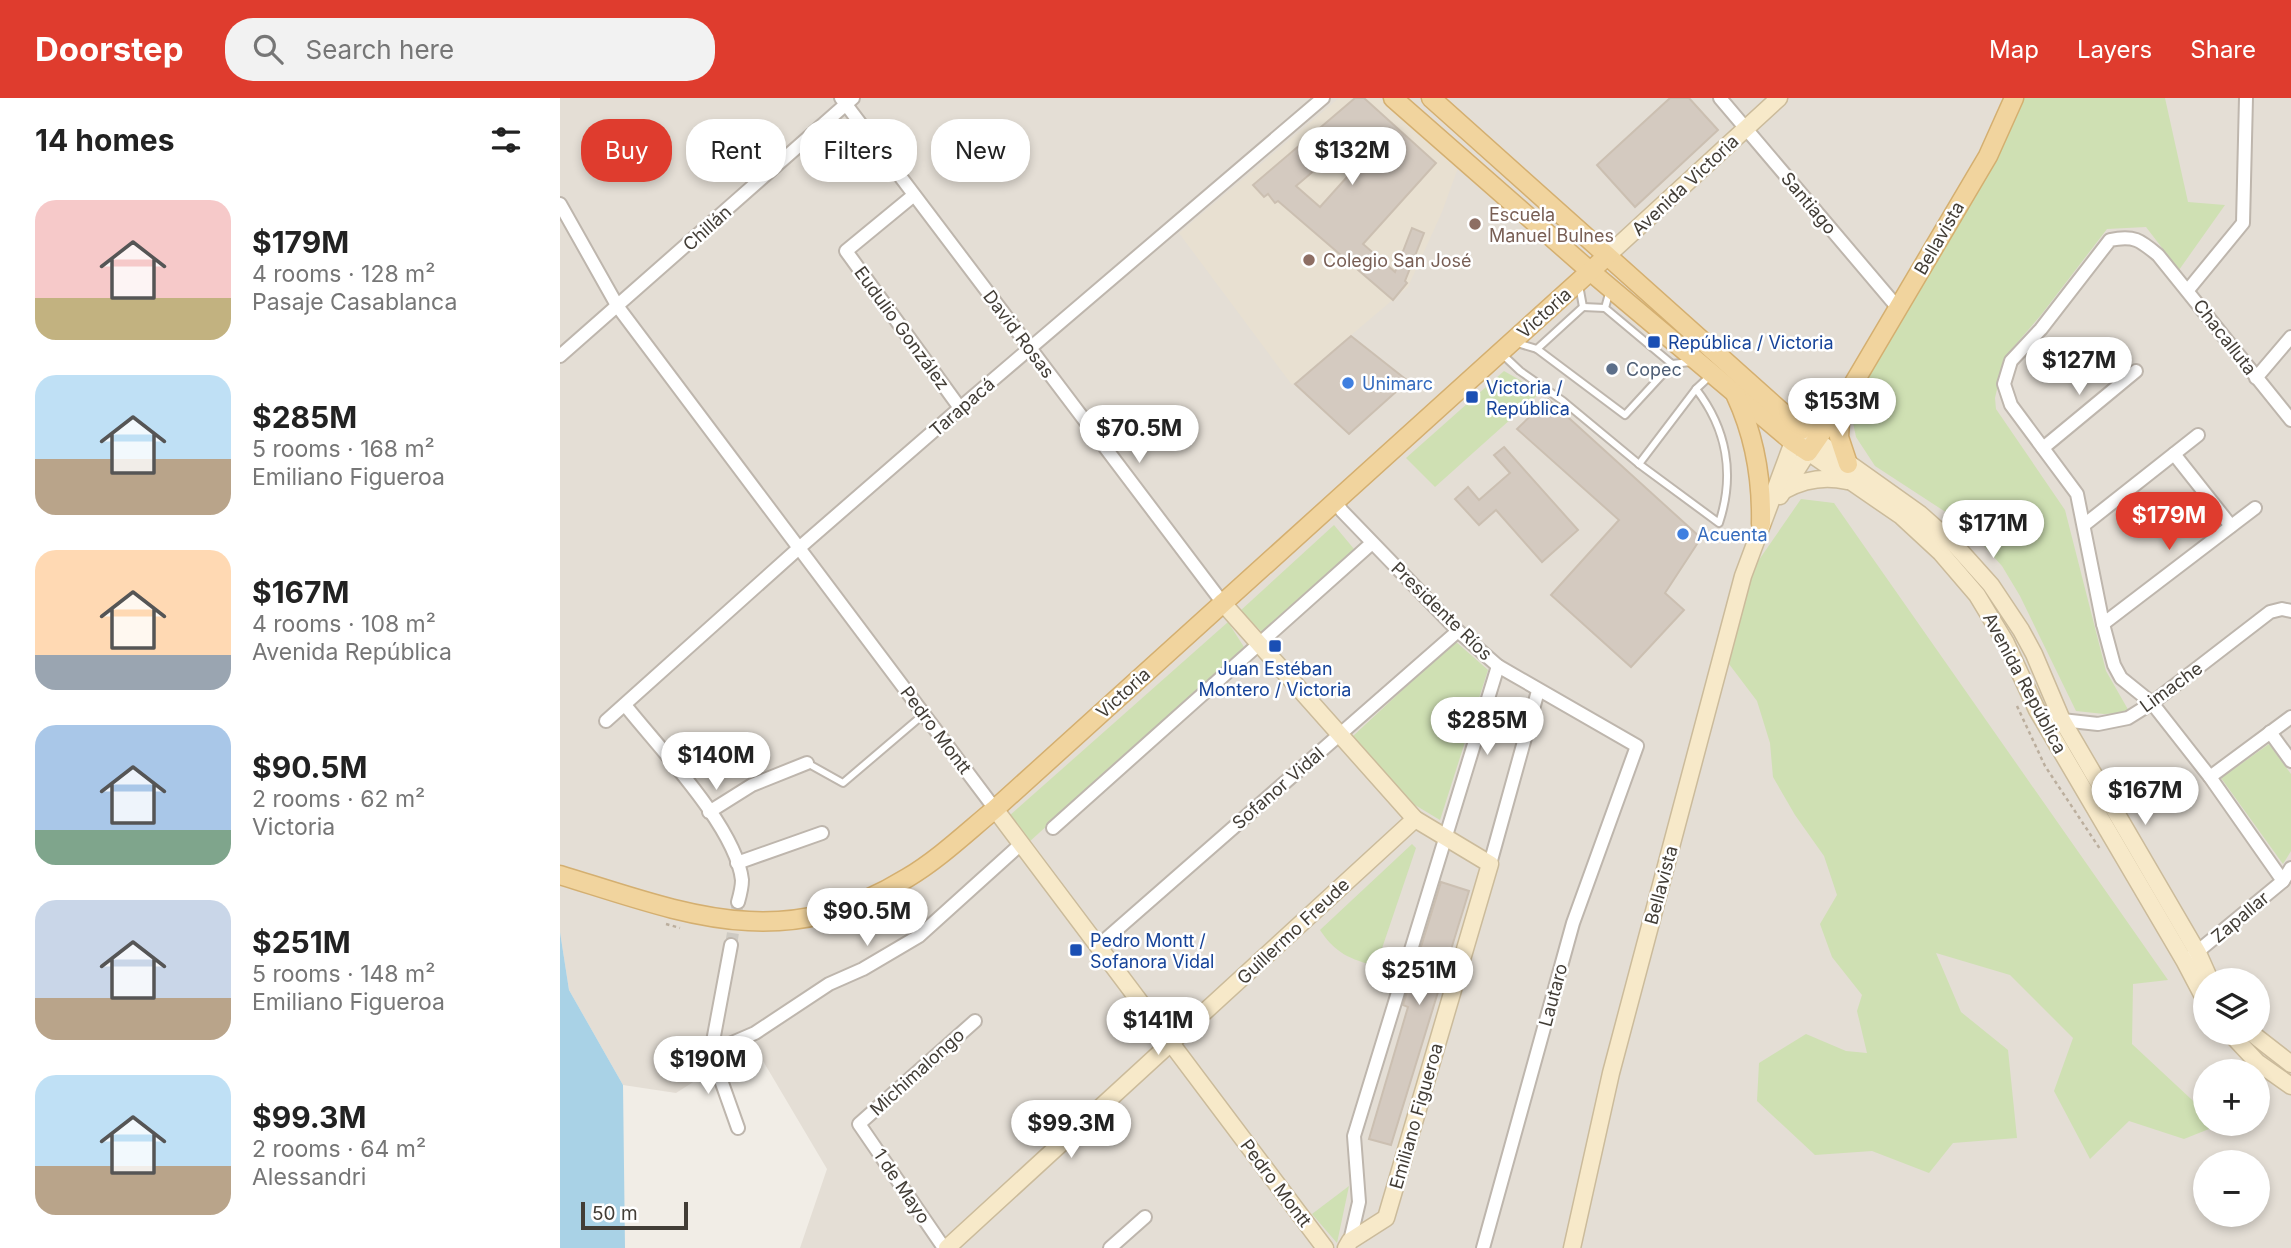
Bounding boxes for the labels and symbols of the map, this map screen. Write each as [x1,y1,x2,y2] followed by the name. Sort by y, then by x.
[1303,127,1401,187] pin: $132M
[1627,130,1743,240] street label: Avenida Victoria
[1777,168,1841,238] street label: Santiago
[1910,198,1968,278] street label: Bellavista
[679,201,735,255] street label: Chillán
[1489,204,1614,246] place label: Escuela Manuel Bulnes
[1467,216,1483,232] marker: Escuela Manuel Bulnes
[1323,250,1471,271] place label: Colegio San José
[1301,252,1317,268] marker: Colegio San José
[850,262,954,394] street label: Eudulio González
[1513,283,1575,343] street label: Victoria
[979,286,1059,382] street label: David Rosas
[2189,295,2261,379] street label: Chacalluta
[1668,332,1834,353] place label: República / Victoria
[1646,334,1662,350] marker: República / Victoria
[2030,338,2128,397] pin: $127M
[1626,359,1682,380] place label: Copec
[1604,361,1620,377] marker: Copec
[925,373,999,441] street label: Tarapacá
[1362,373,1433,394] place label: Unimarc
[1340,375,1356,391] marker: Unimarc
[1486,377,1570,419] place label: Victoria / República
[1793,378,1891,438] pin: $153M
[1464,389,1480,405] marker: Victoria / República
[1082,406,1196,465] pin: $70.5M
[2120,492,2218,552] pin: $179M
[1944,500,2042,560] pin: $171M
[1697,524,1768,545] place label: Acuenta
[1675,526,1691,542] marker: Acuenta
[1387,558,1497,664] street label: Presidente Ríos
[1979,609,2071,757] street label: Avenida República
[1267,638,1283,654] marker: Juan Estéban Montero / Victoria
[2136,657,2206,717] street label: Limache
[1199,658,1351,700] place label: Juan Estéban Montero / Victoria
[1092,663,1154,723] street label: Victoria
[896,682,976,778] street label: Pedro Montt
[1438,698,1536,757] pin: $285M
[667,732,765,792] pin: $140M
[1228,743,1328,833] street label: Sofanor Vidal
[2096,768,2194,827] pin: $167M
[1640,843,1682,927] street label: Bellavista
[1233,874,1353,988] street label: Guillermo Freude
[2207,887,2273,947] street label: Zapallar
[810,888,924,948] pin: $90.5M
[1090,930,1214,972] place label: Pedro Montt / Sofanora Vidal
[1068,942,1084,958] marker: Pedro Montt / Sofanora Vidal
[1370,948,1468,1007] pin: $251M
[1535,961,1571,1029] street label: Lautaro
[1109,998,1207,1057] pin: $141M
[866,1024,968,1120] street label: Michimalongo
[659,1037,757,1096] pin: $190M
[1385,1041,1447,1191] street label: Emiliano Figueroa
[1014,1100,1128,1160] pin: $99.3M
[1236,1135,1316,1231] street label: Pedro Montt
[869,1145,935,1227] street label: 1 de Mayo
[581,1199,688,1231] scale bar

